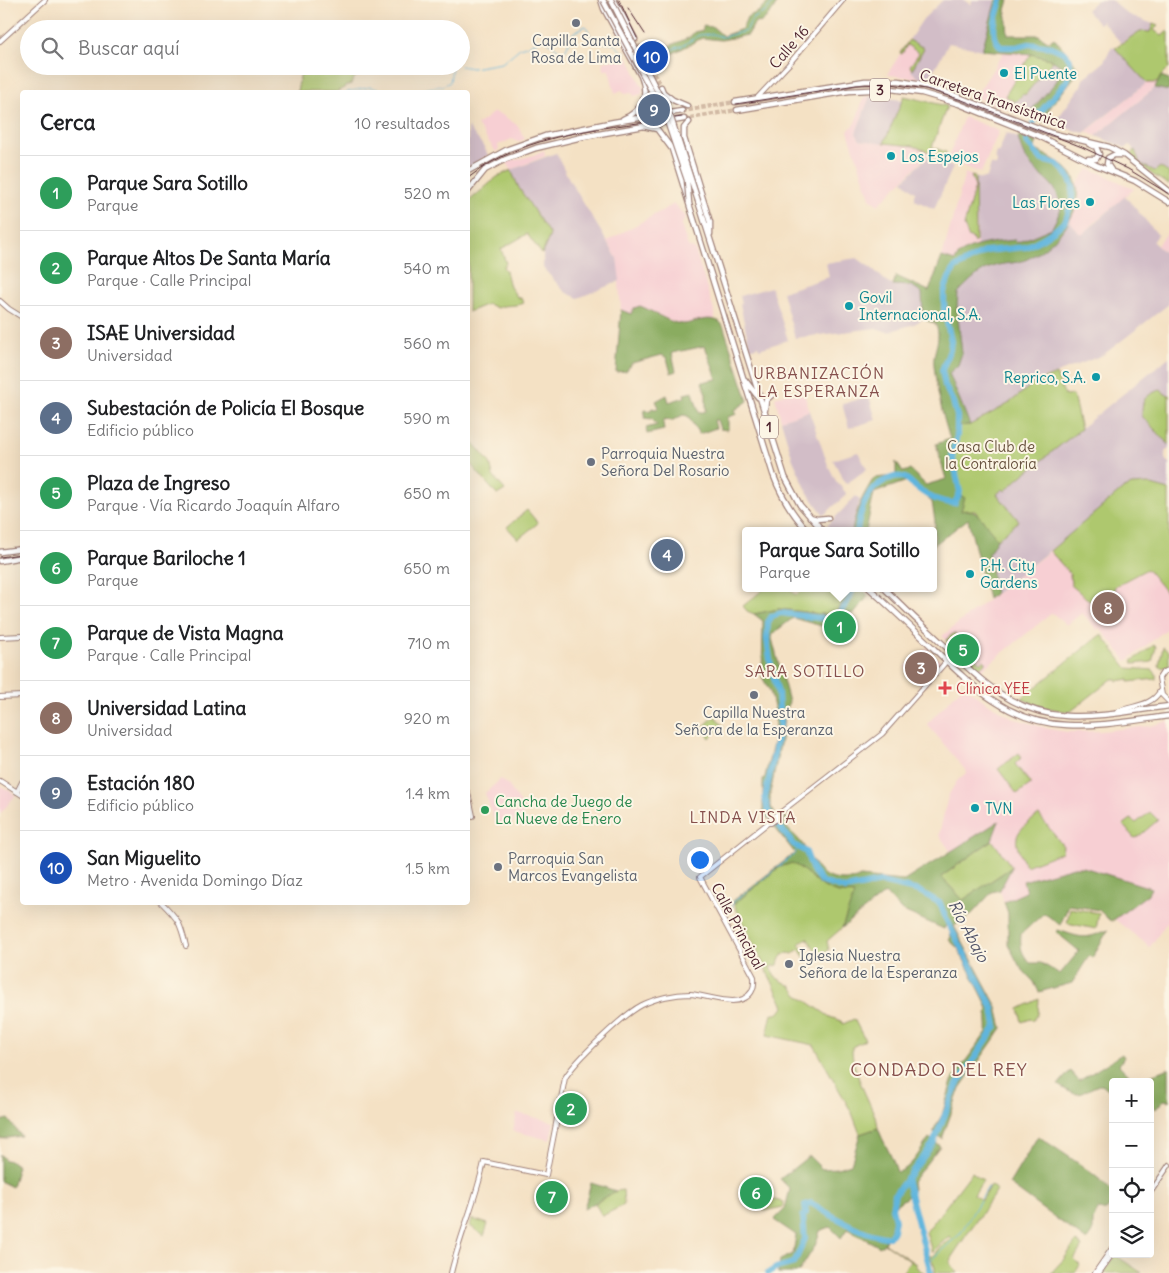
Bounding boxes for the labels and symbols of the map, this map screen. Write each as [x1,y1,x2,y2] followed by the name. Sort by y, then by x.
[570,17,582,29] marker: Capilla Santa Rosa de Lima
[765,21,813,73] street label: Calle 16
[531,31,622,67] place label: Capilla Santa Rosa de Lima
[636,38,668,76] pin: 10
[1014,64,1077,83] place label: El Puente
[917,65,1069,133] street label: Carretera Transístmica
[998,67,1010,79] marker: El Puente
[870,78,890,102] road number: 3
[638,91,670,129] pin: 9
[901,147,979,166] place label: Los Espejos
[885,150,897,162] marker: Los Espejos
[1012,193,1080,212] place label: Las Flores
[1084,196,1096,208] marker: Las Flores
[859,288,981,324] place label: Govil Internacional, S.A.
[843,300,855,312] marker: Govil Internacional, S.A.
[753,363,885,401] district label: URBANIZACIÓN LA ESPERANZA
[1004,368,1086,387] place label: Reprico, S.A.
[1090,371,1102,383] marker: Reprico, S.A.
[760,416,778,438] road number: 1
[945,437,1037,473] park label: Casa Club de la Contraloría
[601,444,729,480] place label: Parroquia Nuestra Señora Del Rosario
[585,456,597,468] marker: Parroquia Nuestra Señora Del Rosario
[651,536,683,574] pin: 4
[980,556,1038,592] place label: P.H. City Gardens
[964,568,976,580] marker: P.H. City Gardens
[1092,589,1124,627] pin: 8
[824,608,856,646] pin: 1
[947,631,979,669] pin: 5
[905,649,937,687] pin: 3
[745,661,865,681] district label: SARA SOTILLO
[956,679,1030,698] place label: Clínica YEE
[938,681,952,695] marker: Clínica YEE
[748,689,760,701] marker: Capilla Nuestra Señora de la Esperanza
[675,703,834,739] place label: Capilla Nuestra Señora de la Esperanza
[495,792,632,828] place label: Cancha de Juego de La Nueve de Enero
[985,799,1013,818] place label: TVN
[969,802,981,814] marker: TVN
[479,804,491,816] marker: Cancha de Juego de La Nueve de Enero
[689,807,797,827] district label: LINDA VISTA
[687,847,713,873] your location
[508,849,638,885] place label: Parroquia San Marcos Evangelista
[492,861,504,873] marker: Parroquia San Marcos Evangelista
[707,879,769,973] street label: Calle Principal
[944,897,994,966] water label: Río Abajo
[799,946,958,982] place label: Iglesia Nuestra Señora de la Esperanza
[783,958,795,970] marker: Iglesia Nuestra Señora de la Esperanza
[850,1058,1028,1081] district label: CONDADO DEL REY
[555,1090,587,1128] pin: 2
[740,1174,772,1212] pin: 6
[536,1178,568,1216] pin: 7

